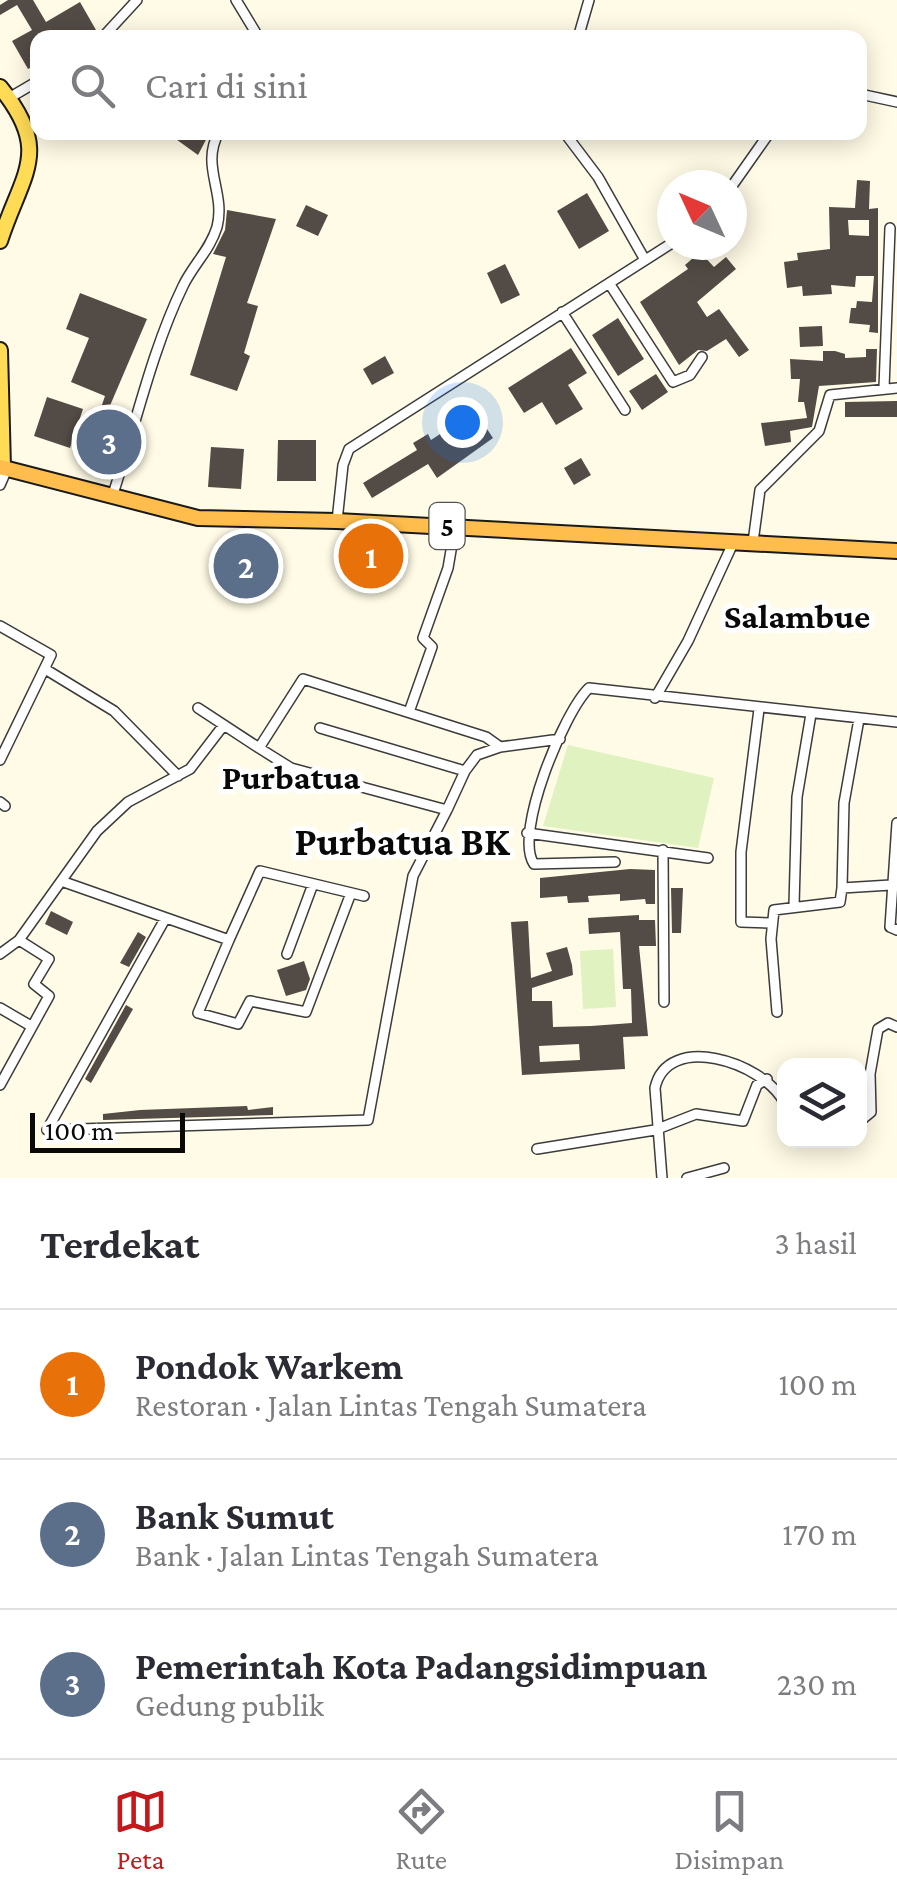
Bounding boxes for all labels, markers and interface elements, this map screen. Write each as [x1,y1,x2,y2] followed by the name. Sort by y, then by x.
[30,30,867,140] search box
[65,58,120,113] icon: search
[145,64,308,106] text: Cari di sini
[657,170,747,260] north arrow
[437,397,488,448] your location
[76,404,142,480] pin: 3
[430,503,464,549] road number: 5
[338,518,404,594] pin: 1
[214,528,278,604] pin: 2
[724,597,870,636] district label: Salambue
[222,758,360,797] district label: Purbatua
[294,819,511,864] district label: Purbatua BK
[777,1058,867,1148] map controls
[777,1058,867,1148] button: layers
[30,1108,185,1152] scale bar
[45,1115,114,1146] text: 100 m
[40,1220,199,1267] text: Terdekat
[774,1225,857,1261] text: 3 hasil
[135,1345,403,1387] text: Pondok Warkem
[67,1366,78,1402] text: 1
[778,1366,857,1402] text: 100 m
[135,1387,647,1423] text: Restoran · Jalan Lintas Tengah Sumatera
[135,1495,334,1537] text: Bank Sumut
[64,1516,81,1552] text: 2
[782,1516,857,1552] text: 170 m
[135,1537,599,1573] text: Bank · Jalan Lintas Tengah Sumatera
[135,1645,707,1687] text: Pemerintah Kota Padangsidimpuan
[65,1666,80,1702] text: 3
[777,1666,857,1702] text: 230 m
[135,1687,324,1723] text: Gedung publik
[113,1784,168,1875] tab: Peta
[394,1784,449,1875] tab: Rute
[675,1784,784,1875] tab: Disimpan

